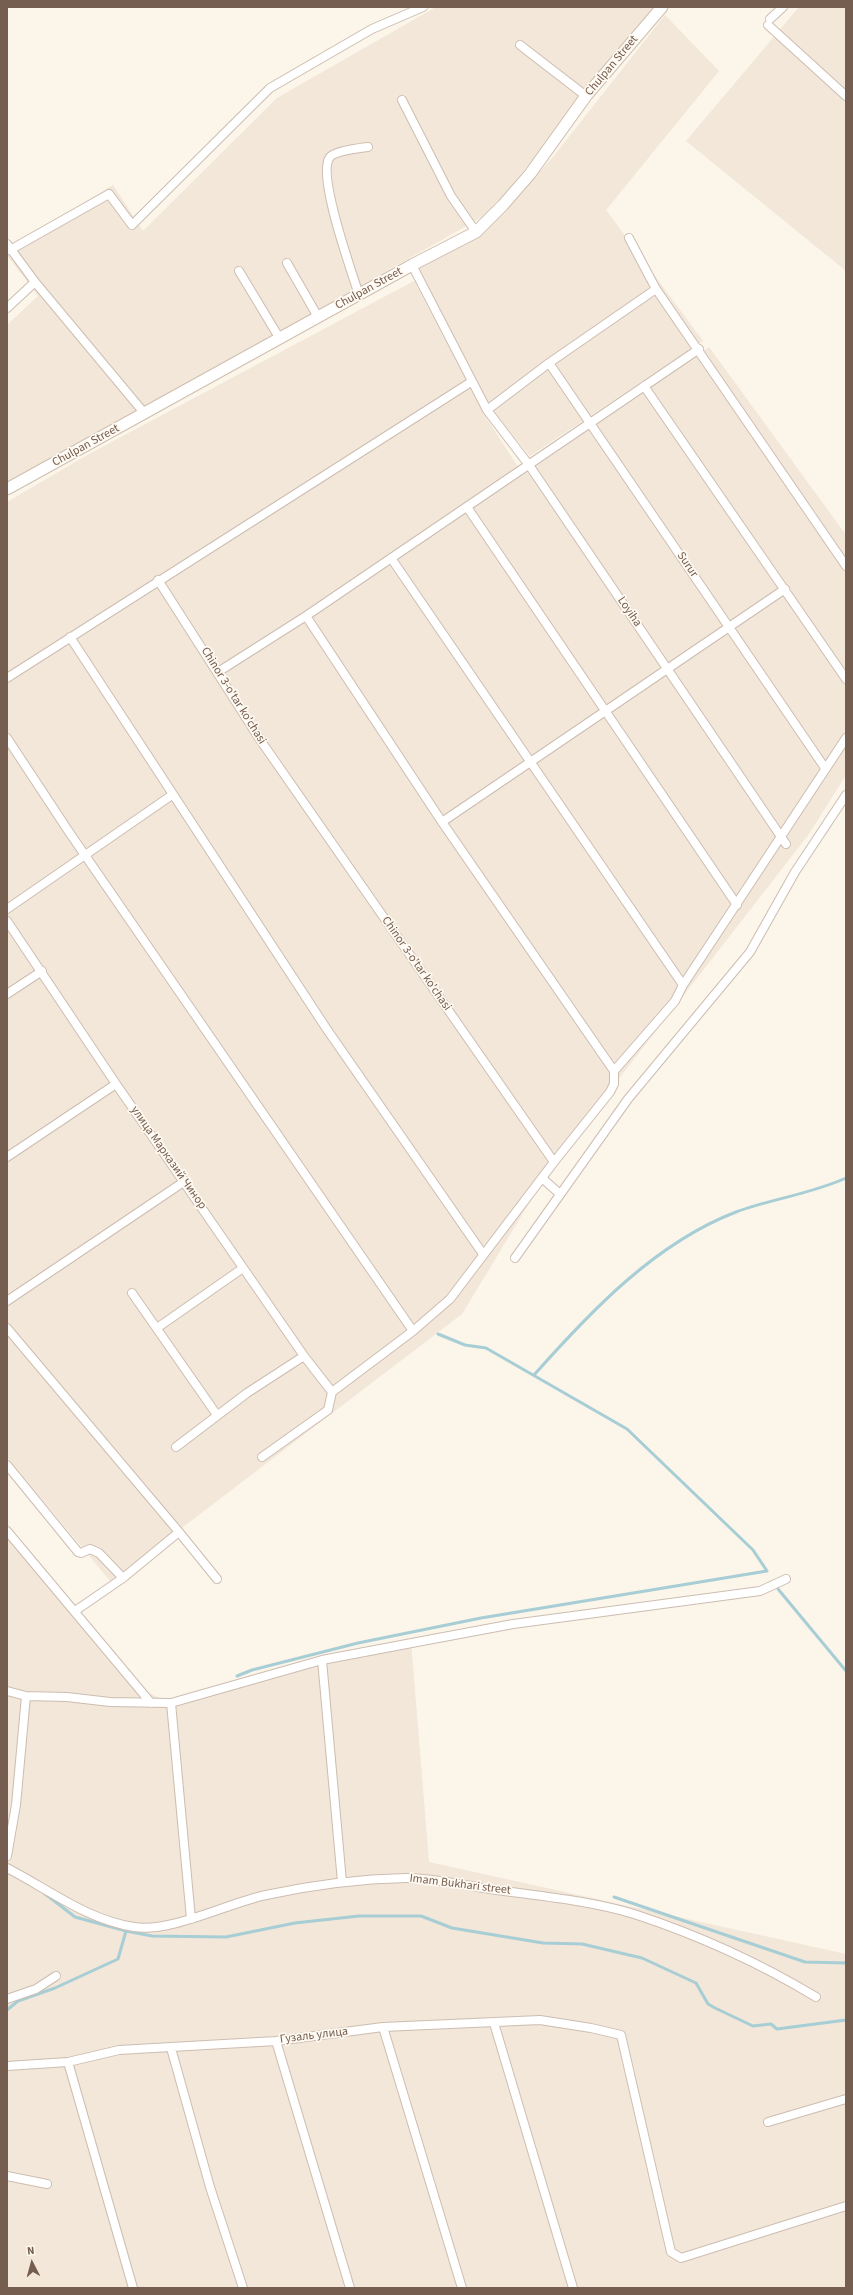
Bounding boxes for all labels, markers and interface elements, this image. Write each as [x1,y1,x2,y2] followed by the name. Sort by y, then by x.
[583,33,641,99] street label: Chulpan Street
[333,265,405,313] street label: Chulpan Street
[50,422,122,470] street label: Chulpan Street
[673,549,701,581] street label: Surur
[614,594,644,630] street label: Loyiha
[197,645,269,747] street label: Chinor 3-o'tar ko'chasi
[378,914,454,1014] street label: Chinor 3-o'tar ko'chasi
[127,1104,209,1212] street label: улица Марказий Чинор
[409,1872,511,1898] street label: Imam Bukhari street
[279,2025,349,2047] street label: Гузаль улица
[12,2243,52,2283] north arrow
[26,2243,35,2258] text: N

